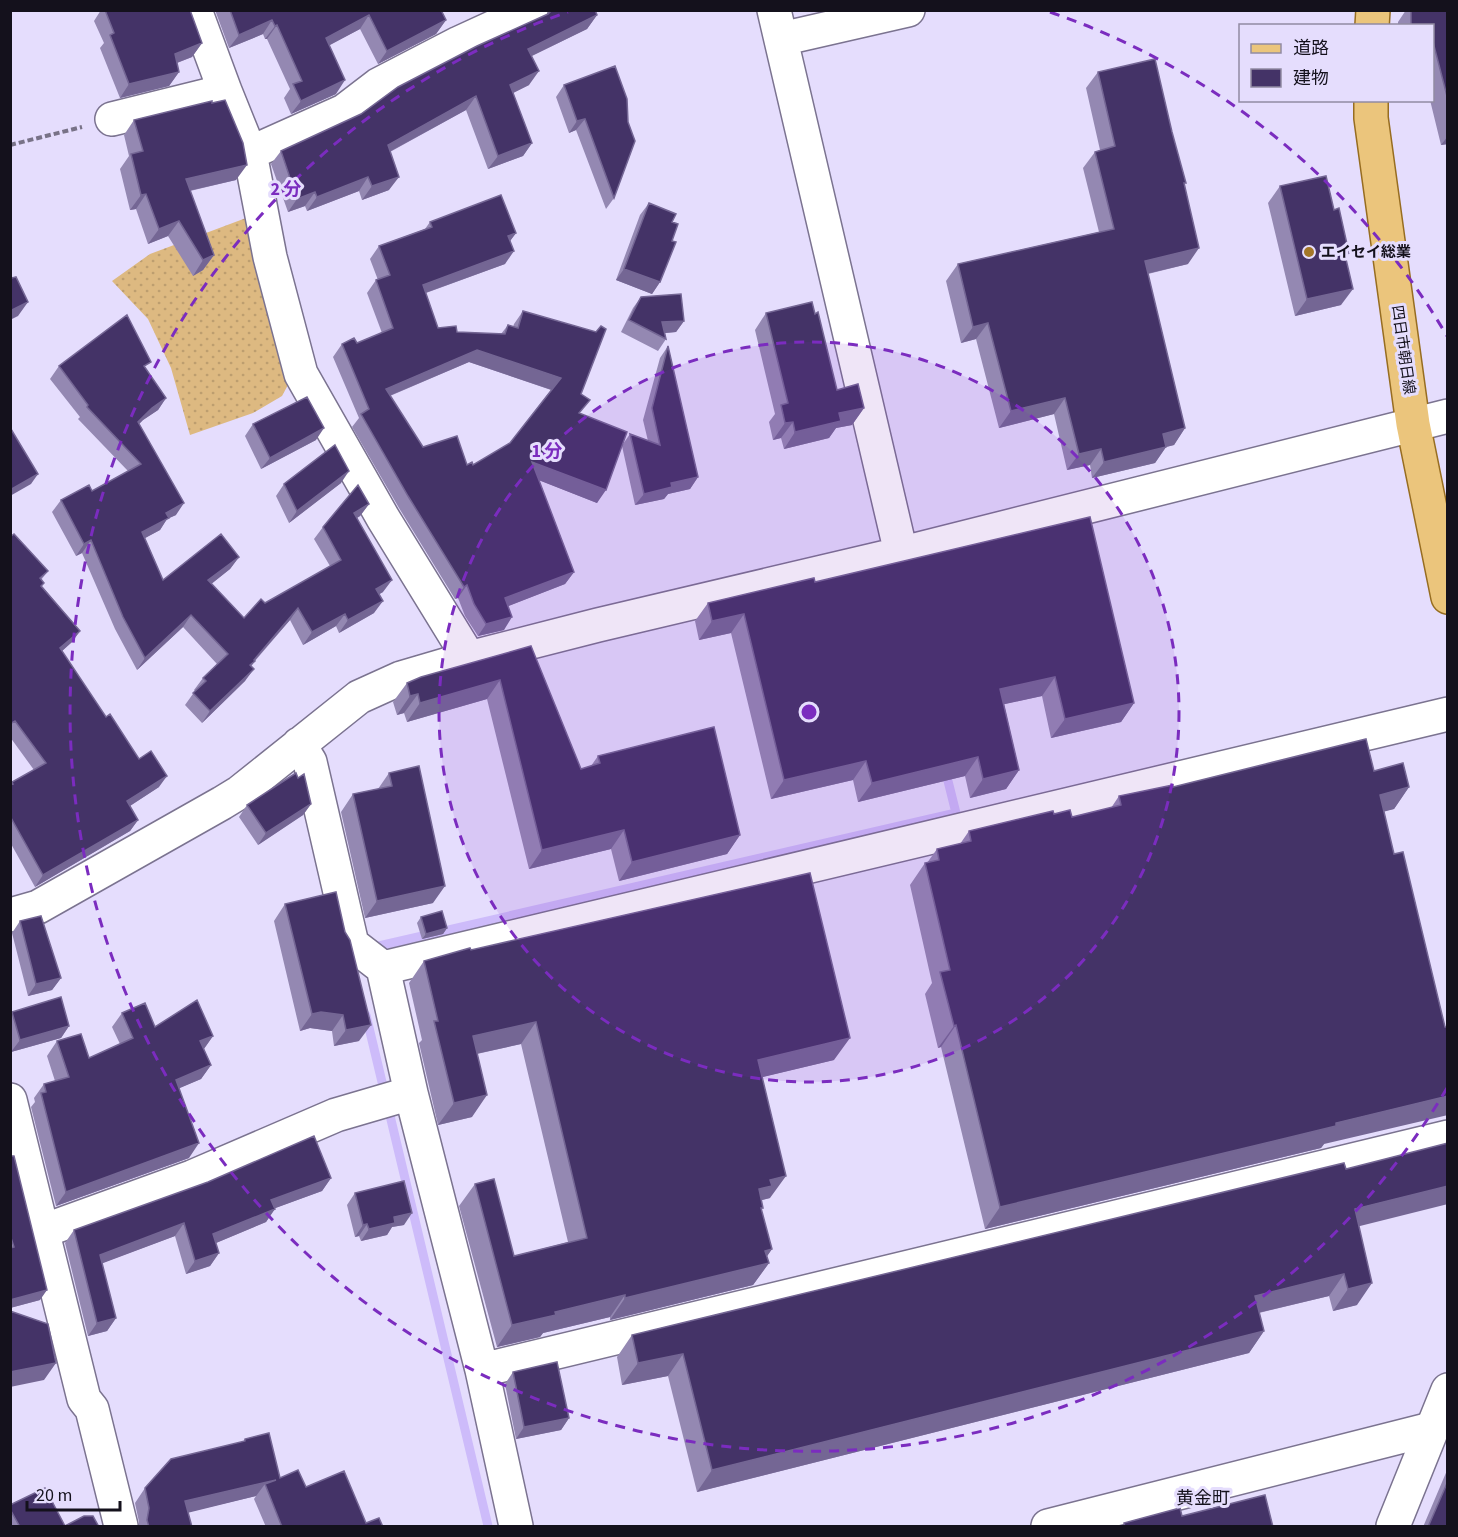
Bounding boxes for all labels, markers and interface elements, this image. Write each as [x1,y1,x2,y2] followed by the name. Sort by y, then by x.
[1239,24,1434,102] legend
[1293,36,1329,61] text: 道路
[1293,66,1329,91] text: 建物
[270,177,302,202] text: 2 分
[1321,242,1411,263] place label: エイセイ総業
[1302,245,1316,259] marker: エイセイ総業
[1386,304,1420,396] street label: 四日市朝日線
[531,439,563,464] text: 1 分
[799,702,819,722] centre of rings
[27,1474,120,1512] scale bar
[36,1483,72,1508] text: 20 m
[1176,1486,1230,1511] district label: 黄金町

